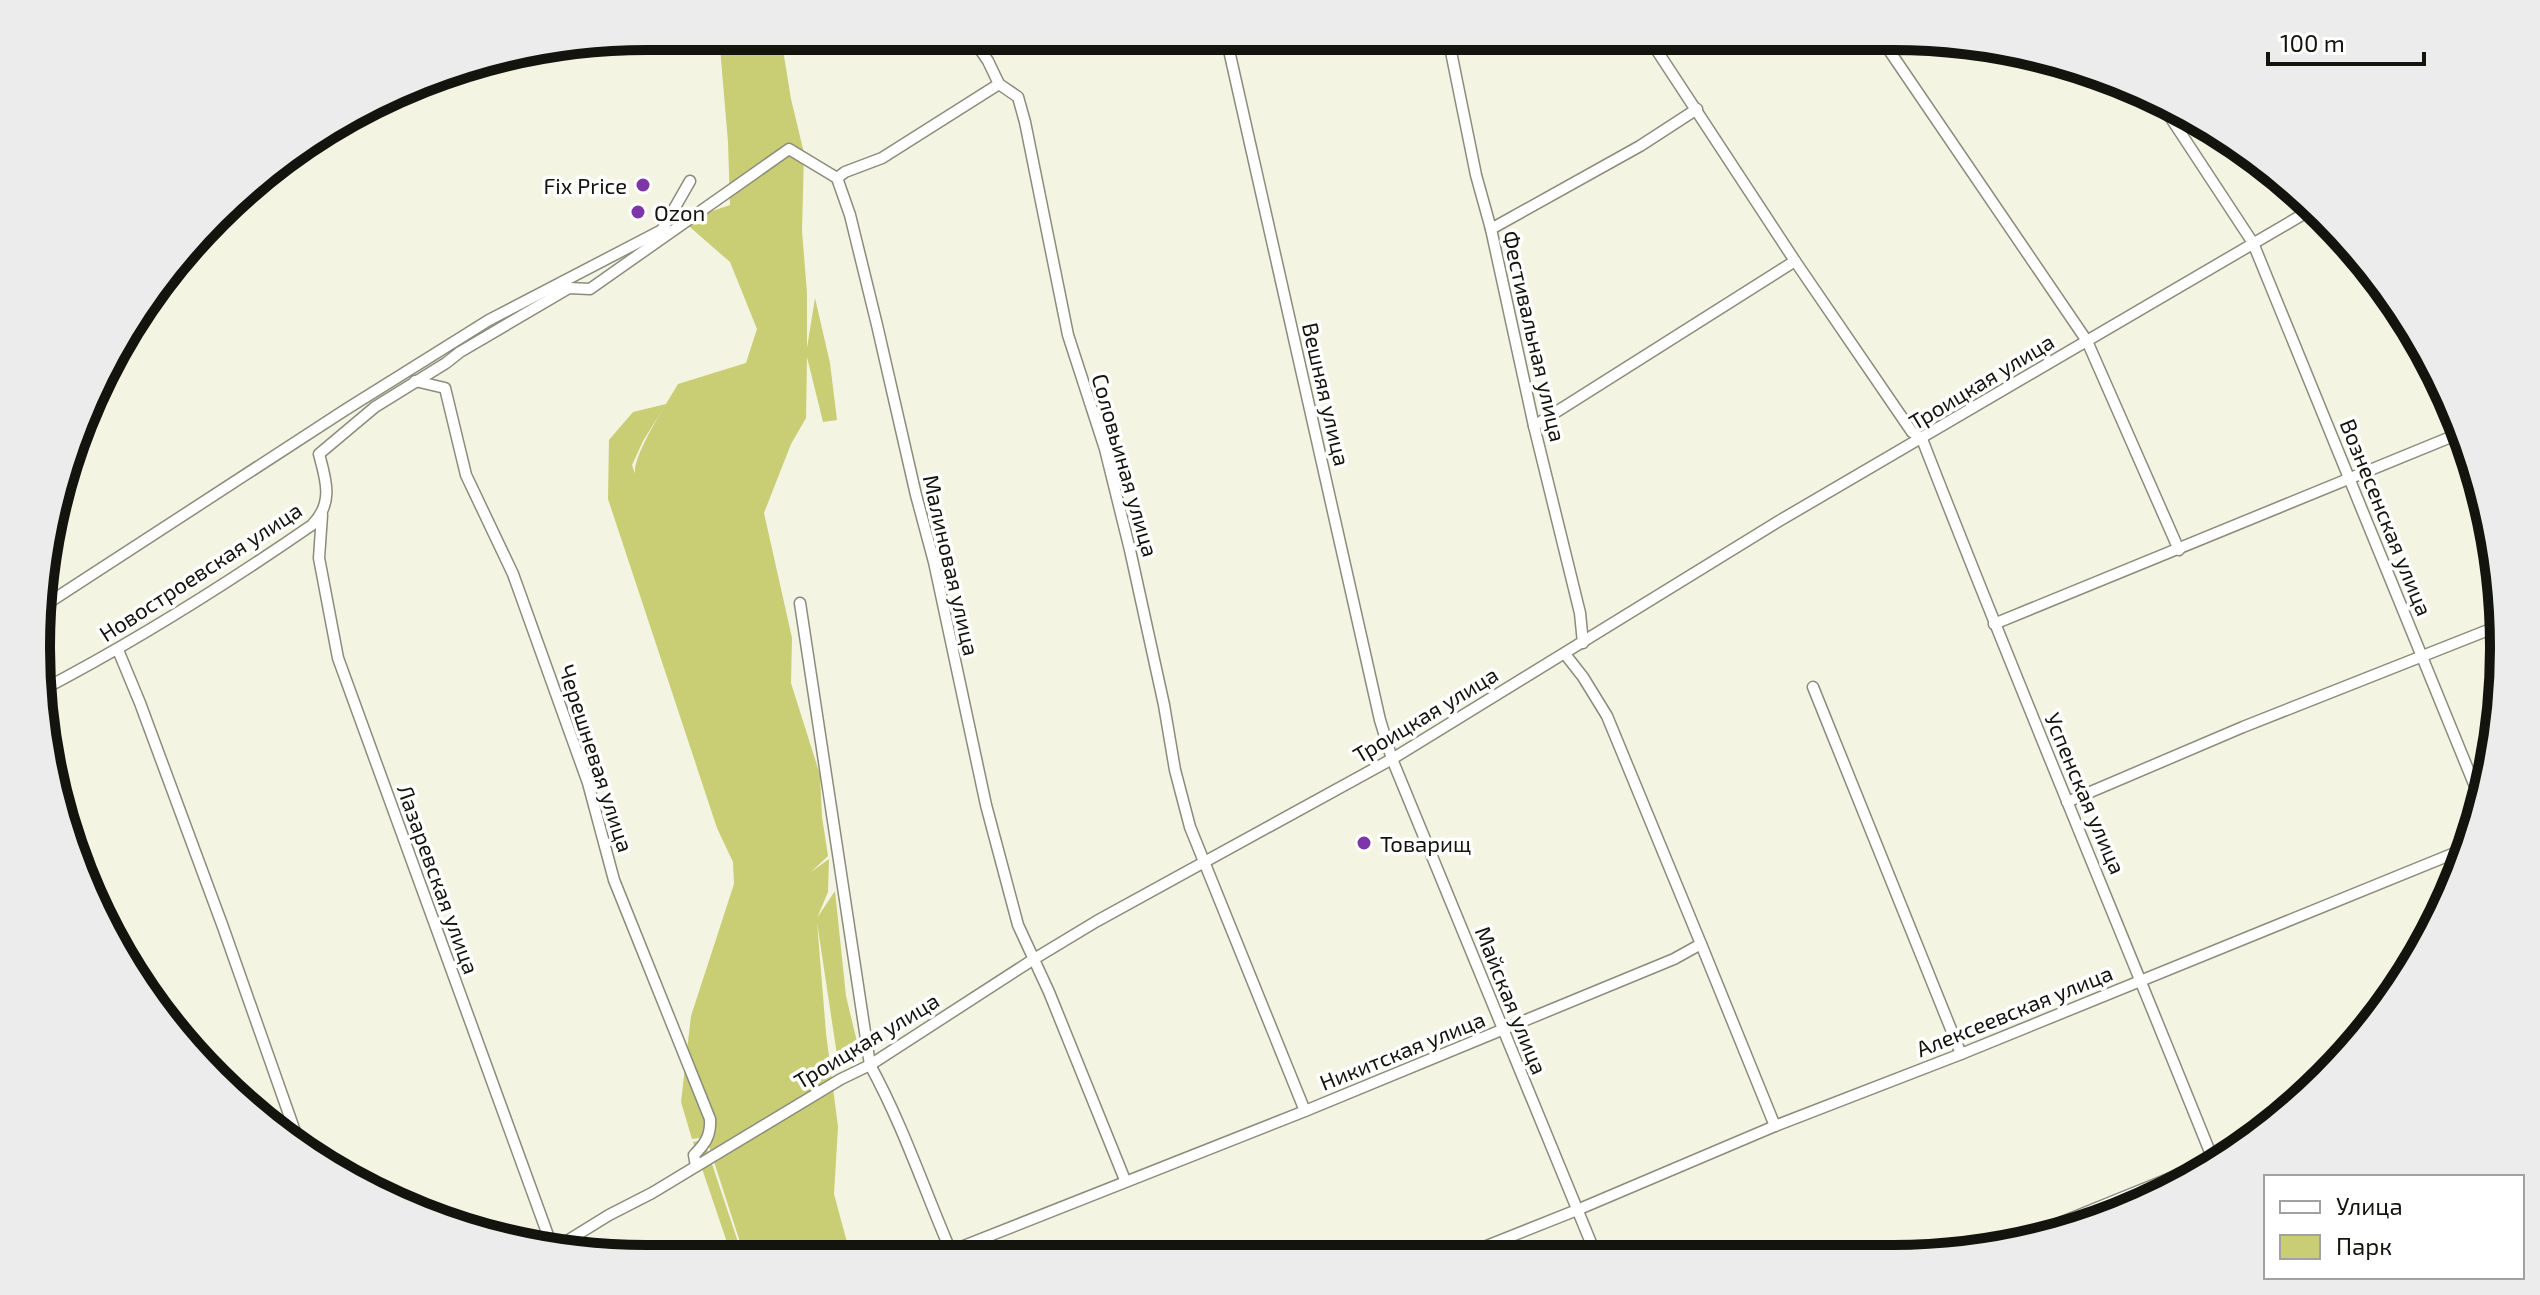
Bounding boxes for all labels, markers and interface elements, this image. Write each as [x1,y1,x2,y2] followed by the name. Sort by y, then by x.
[2268,16,2424,66] scale bar
[2280,28,2345,57] text: 100 m
[544,172,627,198] place label: Fix Price
[634,176,652,194] marker: Fix Price
[654,199,705,225] place label: Ozon
[629,203,647,221] marker: Ozon
[1497,228,1572,444] street label: Фестивальная улица
[1297,320,1356,468] street label: Вешняя улица
[1904,327,2059,435] street label: Троицкая улица
[1086,370,1165,560] street label: Соловьиная улица
[2335,415,2438,620] street label: Вознесенская улица
[918,472,985,658] street label: Малиновая улица
[94,496,307,647] street label: Новостроевская улица
[1348,660,1503,768] street label: Троицкая улица
[553,661,640,855] street label: Черешневая улица
[2039,708,2132,878] street label: Успенская улица
[392,781,485,978] street label: Лазаревская улица
[1380,830,1471,856] place label: Товарищ
[1355,834,1373,852] marker: Товарищ
[1470,922,1554,1078] street label: Майская улица
[1912,959,2116,1062] street label: Алексеевская улица
[789,986,944,1094] street label: Троицкая улица
[1316,1005,1489,1096] street label: Никитская улица
[2264,1175,2524,1279] legend
[2336,1191,2403,1220] text: Улица
[2336,1231,2392,1260] text: Парк

